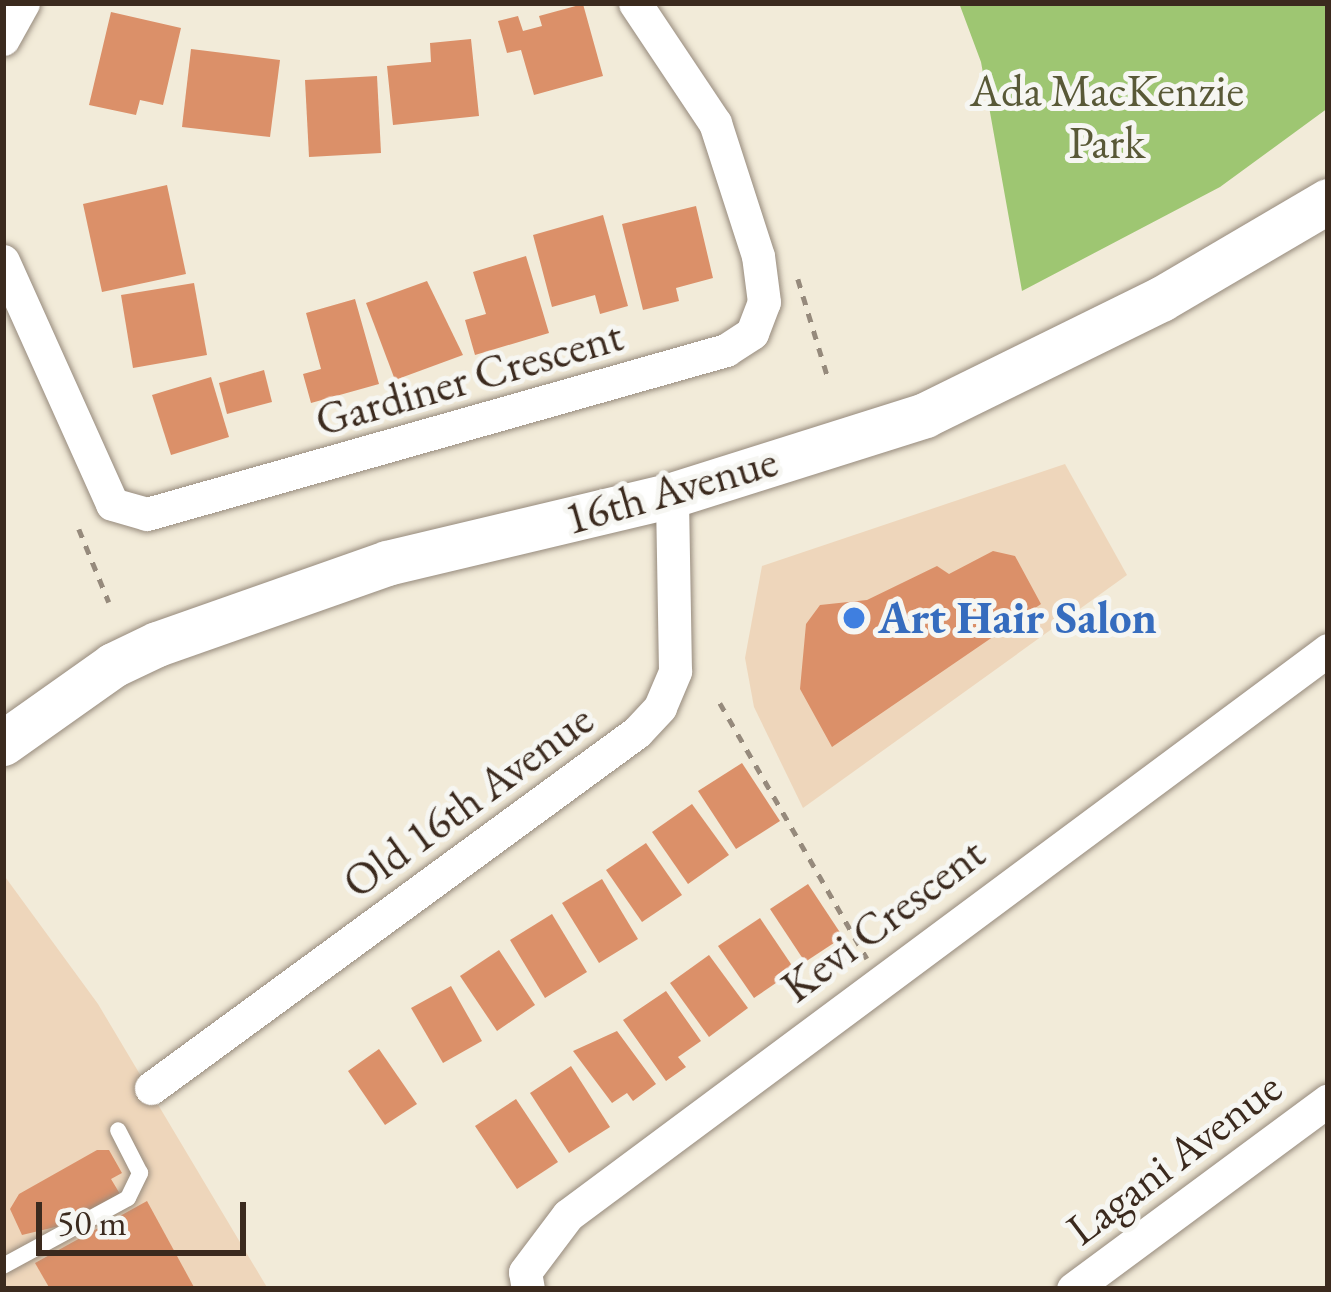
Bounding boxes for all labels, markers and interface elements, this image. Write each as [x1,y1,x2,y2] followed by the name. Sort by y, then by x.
[970,64,1244,170] park label: Ada MacKenzie Park
[309,308,629,448] street label: Gardiner Crescent
[558,434,784,546] street label: 16th Avenue
[878,591,1157,645] place label: Art Hair Salon
[841,605,867,631] marker: Art Hair Salon
[333,692,603,910] street label: Old 16th Avenue
[771,826,995,1014] street label: Kevi Crescent
[1056,1060,1292,1256] street label: Lagani Avenue
[42,1178,252,1252] scale bar
[57,1199,127,1246] text: 50 m

